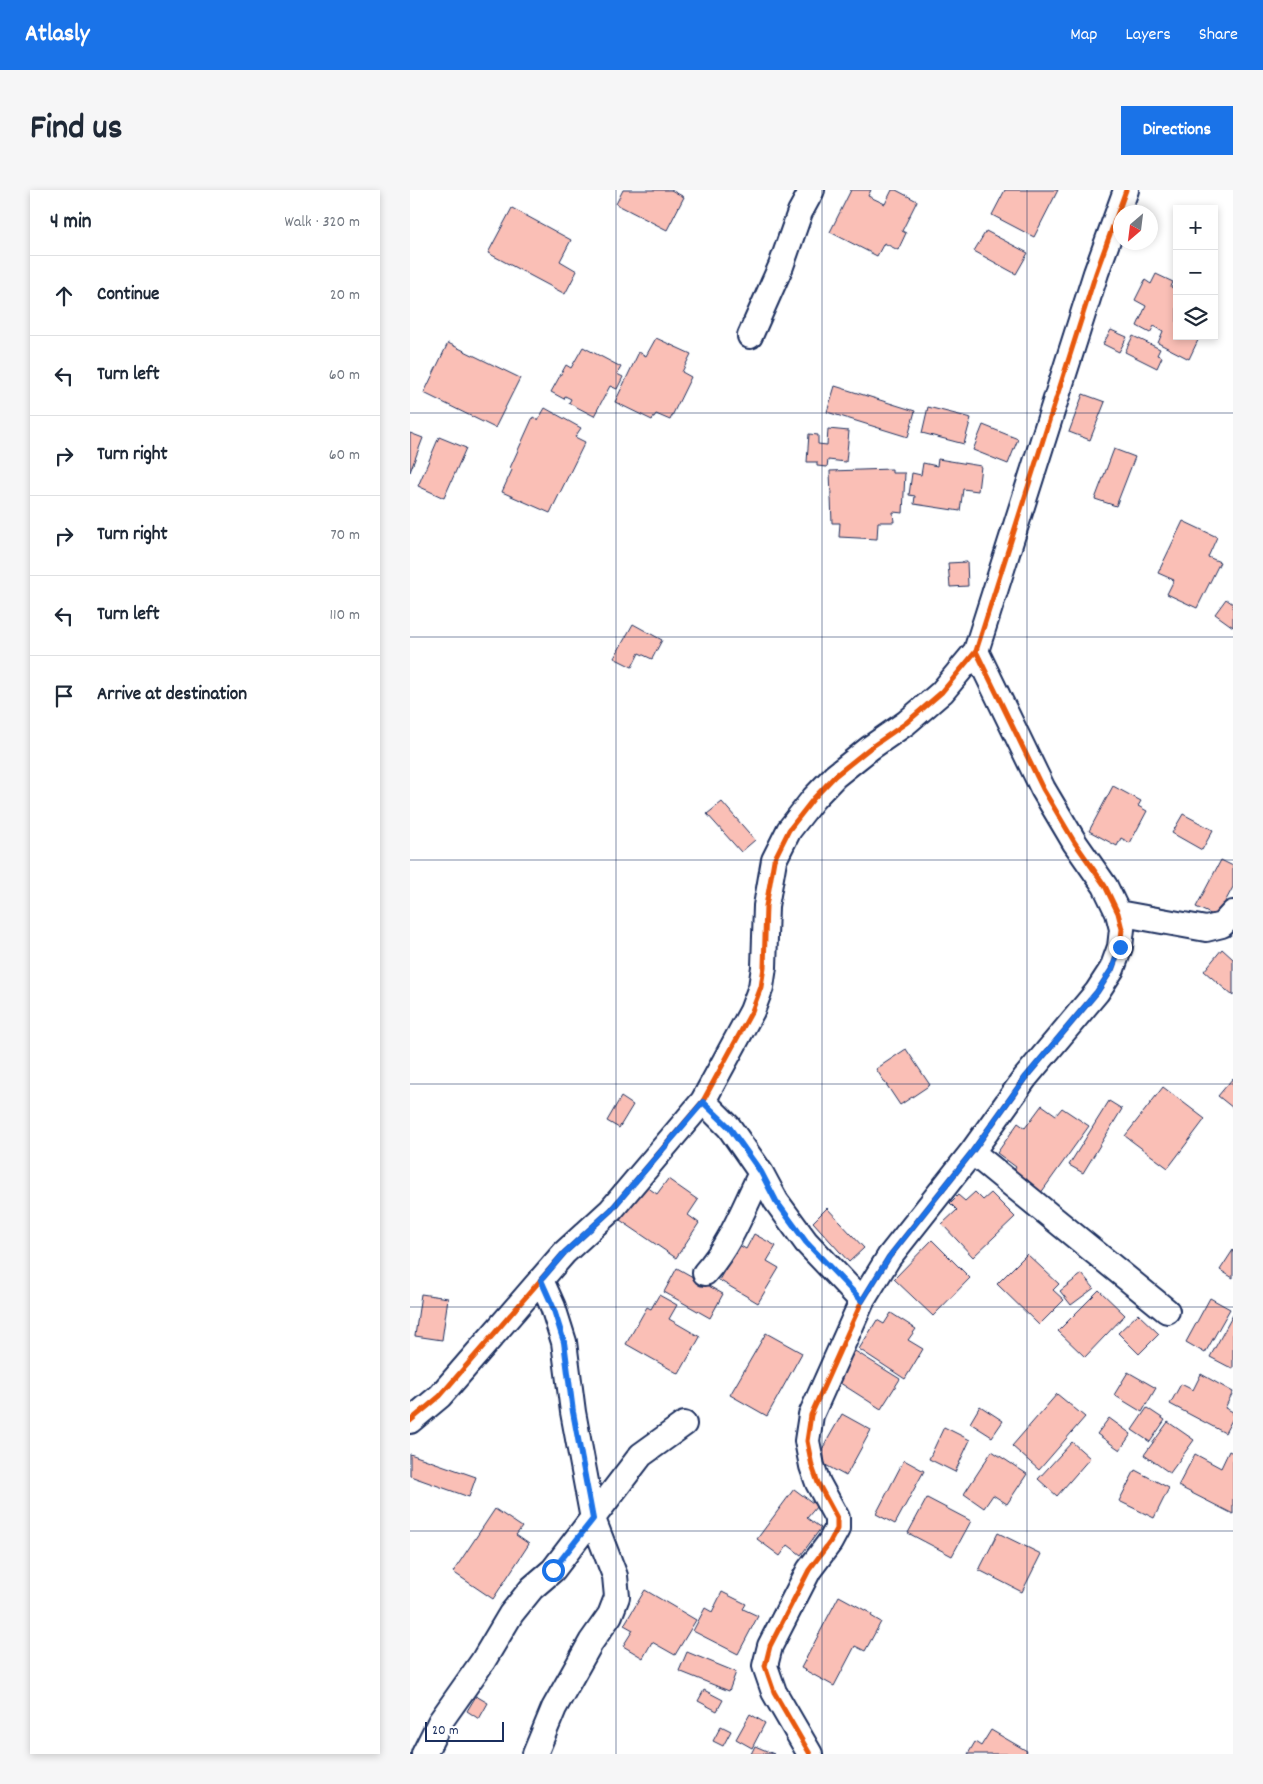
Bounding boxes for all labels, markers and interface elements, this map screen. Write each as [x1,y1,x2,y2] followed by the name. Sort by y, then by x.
[25,18,89,52] text: Atlasly
[1070,23,1097,48] text: Map
[1125,23,1171,48] text: Layers
[1199,23,1238,48] text: Share
[30,105,122,155] text: Find us
[1121,106,1233,155] button: Directions
[1113,205,1158,250] north arrow
[1173,205,1218,340] map controls
[1173,205,1218,250] button: +
[50,208,92,238] text: 4 min
[284,211,360,234] text: Walk · 320 m
[1173,250,1218,295] button: −
[50,282,78,310] icon: ahead
[97,282,159,309] text: Continue
[330,284,360,307] text: 20 m
[1173,295,1218,340] button: layers
[50,362,78,390] icon: left
[97,362,160,389] text: Turn left
[329,364,360,387] text: 60 m
[50,442,78,470] icon: right
[97,442,168,469] text: Turn right
[329,444,360,467] text: 60 m
[50,522,78,550] icon: right
[97,522,168,549] text: Turn right
[330,524,360,547] text: 70 m
[50,602,78,630] icon: left
[97,602,160,629] text: Turn left
[330,604,360,627] text: 110 m
[50,682,78,710] icon: arrive
[97,682,247,709] text: Arrive at destination
[1109,936,1132,959] route end
[542,1559,565,1582] route start
[425,1719,504,1742] scale bar
[432,1721,459,1741] text: 20 m

